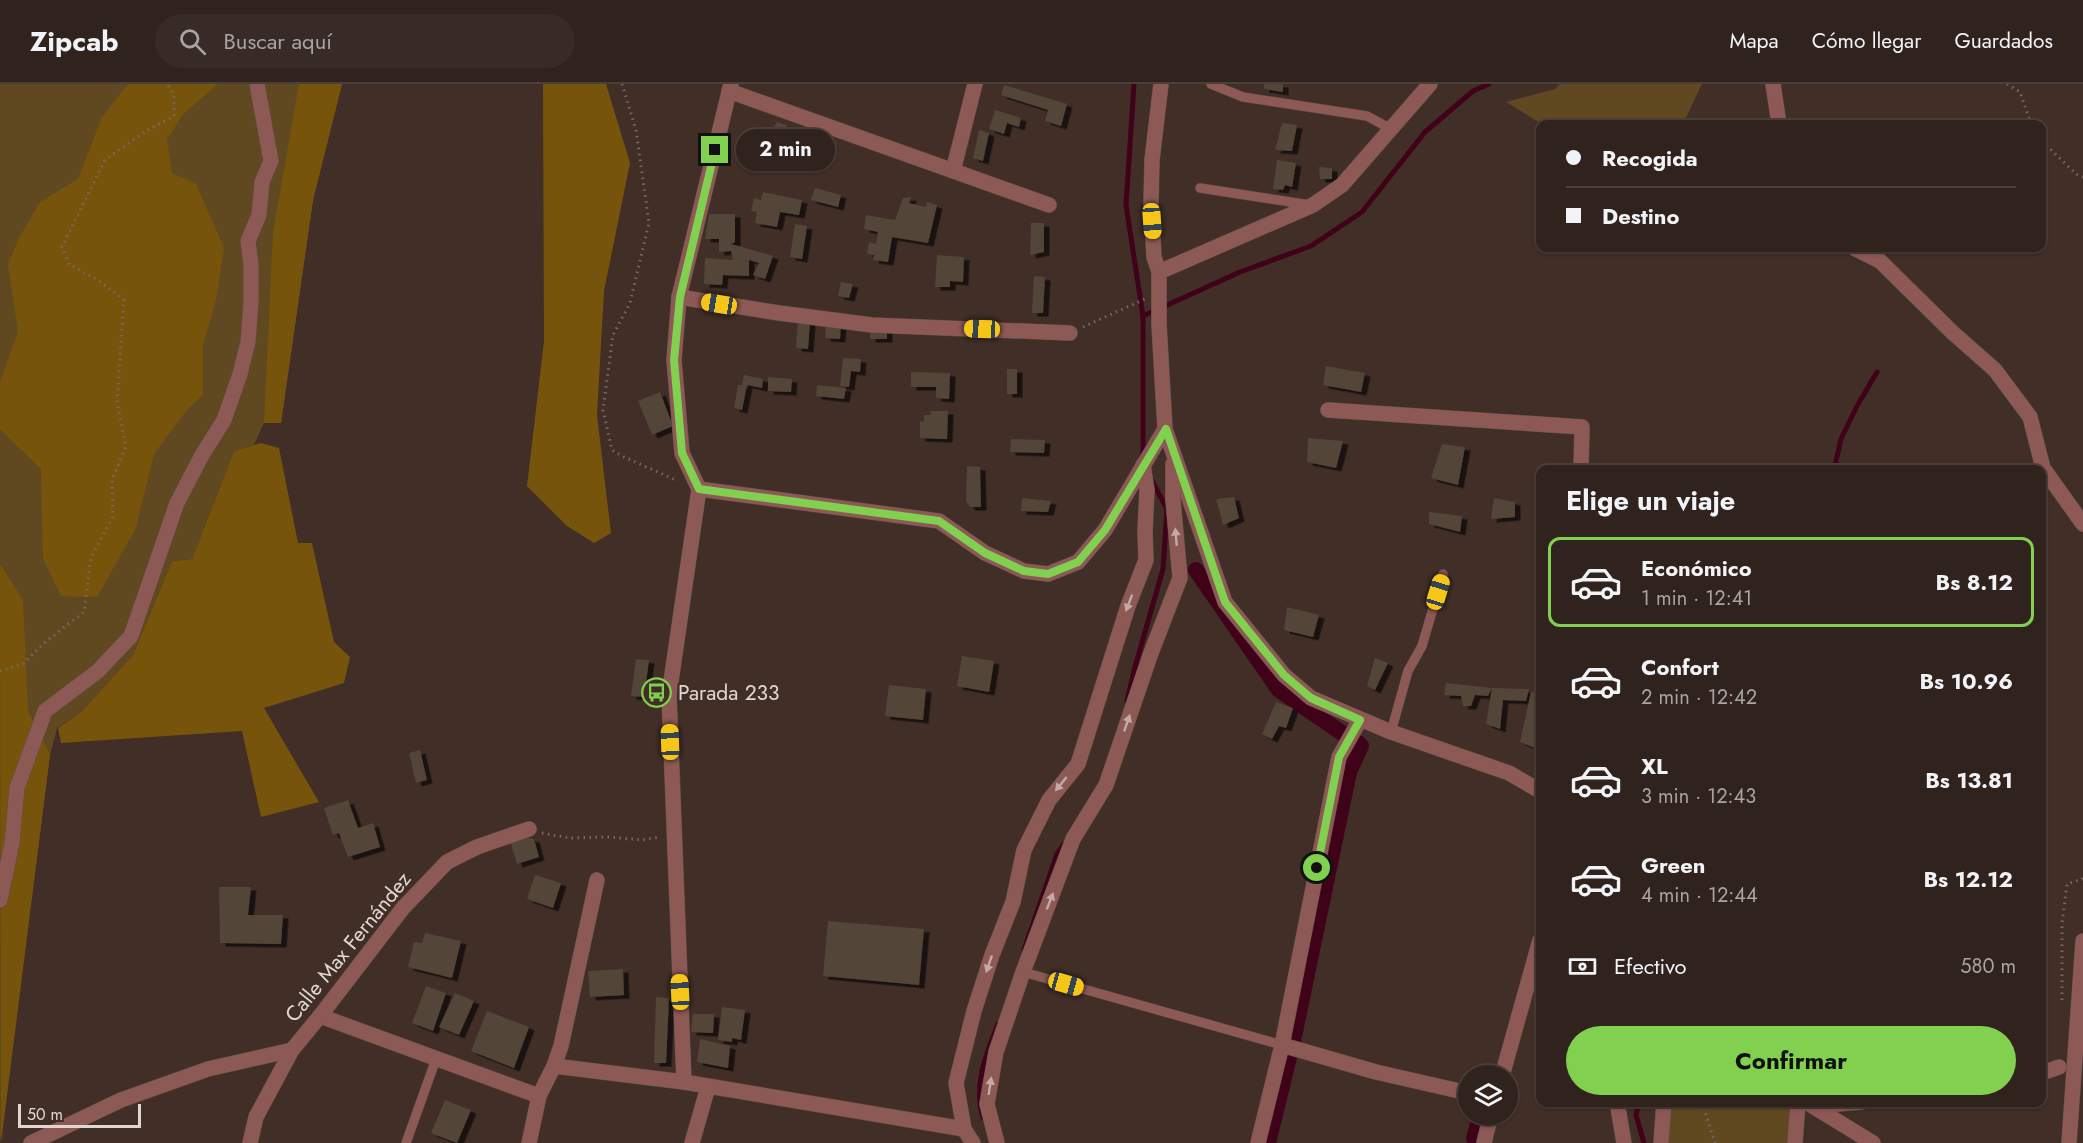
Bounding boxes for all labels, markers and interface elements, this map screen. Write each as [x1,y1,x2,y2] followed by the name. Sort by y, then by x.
[155,14,575,68] search box
[30,21,119,62] text: Zipcab
[176,25,209,58] icon: search
[224,25,332,57] text: Buscar aquí
[1729,26,1779,56] text: Mapa
[1812,26,1921,56] text: Cómo llegar
[1954,26,2053,56] text: Guardados
[736,129,835,171] callout: 2 min
[759,135,812,164] text: 2 min
[701,136,728,163] route end
[1602,142,1698,174] text: Recogida
[1602,200,1679,232] text: Destino
[1142,202,1162,240] car
[700,292,738,316] car
[964,319,1000,339] car
[1566,481,1735,520] text: Elige un viaje
[1171,528,1181,547] one-way arrow
[1641,552,1752,584] text: Económico
[1569,555,1623,609] icon: car
[1936,566,2013,598] text: Bs 8.12
[1424,572,1452,612] car
[1641,584,1752,613] text: 1 min · 12:41
[1124,595,1134,613] one-way arrow
[1641,651,1719,683] text: Confort
[1569,654,1623,708] icon: car
[1919,665,2013,697] text: Bs 10.96
[641,677,673,709] bus stop icon: Parada 233
[678,678,780,708] place label: Parada 233
[1641,683,1757,712] text: 2 min · 12:42
[1123,714,1132,732] one-way arrow
[660,724,680,760] car
[1641,750,1668,782] text: XL
[1569,753,1623,807] icon: car
[1925,764,2013,796] text: Bs 13.81
[1056,777,1068,792] one-way arrow
[1641,782,1756,811] text: 3 min · 12:43
[1641,849,1705,881] text: Green
[1569,852,1623,906] icon: car
[1303,854,1330,881] route start
[1923,863,2013,895] text: Bs 12.12
[278,865,418,1029] street label: Calle Max Fernández
[1641,881,1758,910] text: 4 min · 12:44
[1045,892,1055,910] one-way arrow
[1566,950,1599,983] icon: cash
[1614,950,1687,982] text: Efectivo
[1960,952,2016,981] text: 580 m
[984,955,994,973] one-way arrow
[1046,970,1086,998] car
[670,974,690,1010] car
[1566,1026,2016,1095] button: Confirmar
[1458,1065,1518,1125] map controls
[1458,1065,1518,1125] button: layers
[986,1076,995,1095] one-way arrow
[18,1101,141,1128] scale bar
[27,1103,63,1126] text: 50 m

